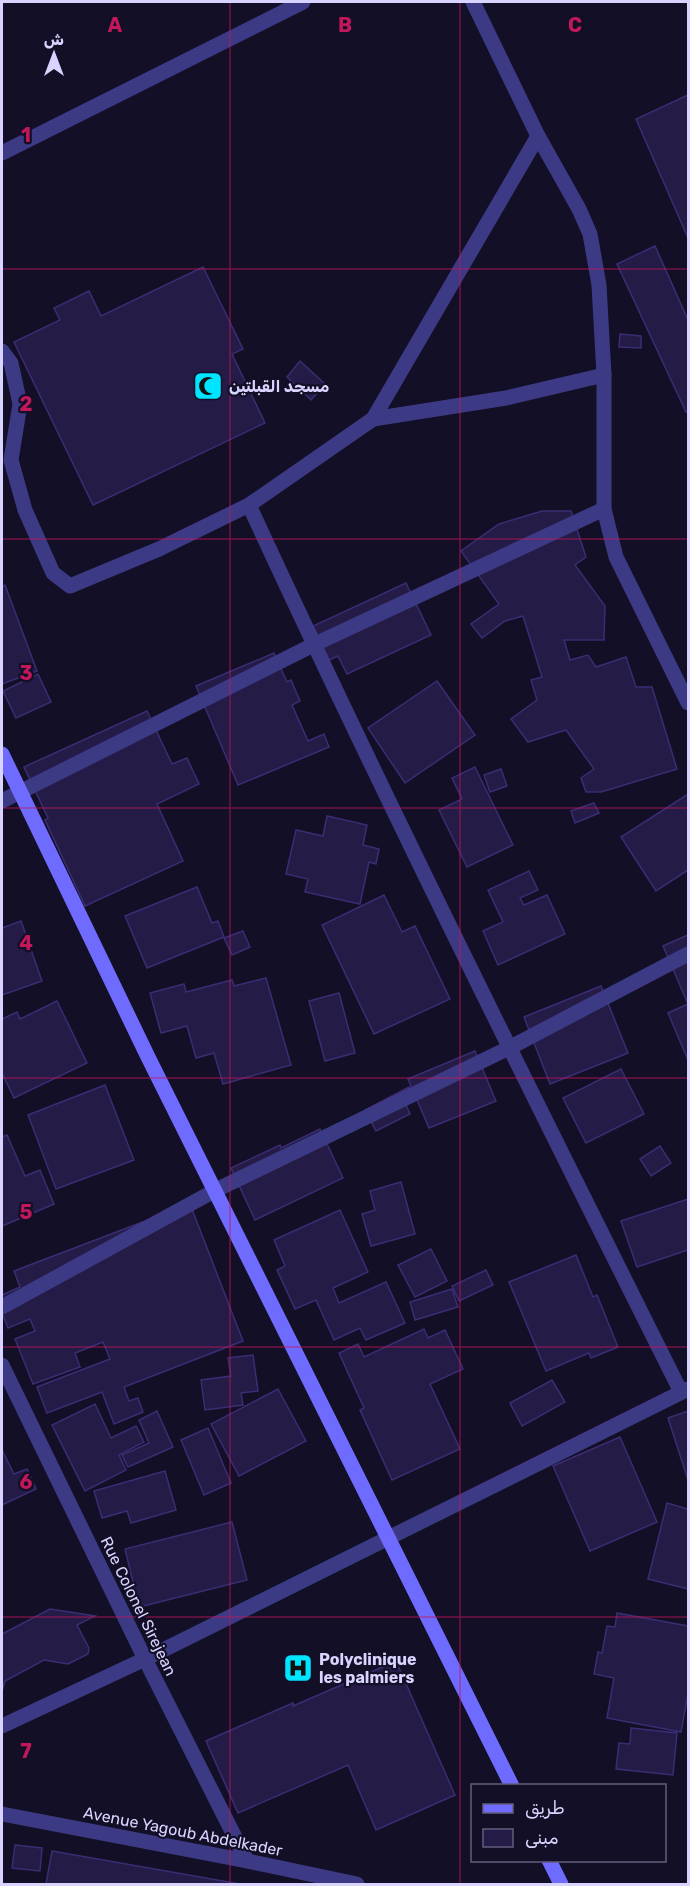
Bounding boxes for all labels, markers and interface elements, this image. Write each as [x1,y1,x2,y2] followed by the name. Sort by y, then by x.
[108,13,123,37] text: A
[338,13,352,37] text: B
[568,13,582,37] text: C
[24,24,84,84] north arrow
[44,30,64,49] text: ش
[21,123,31,147] text: 1
[192,370,224,402] mosque icon: مسجد القبلتين
[229,377,329,396] place label: مسجد القبلتين
[20,392,33,416] text: 2
[19,661,33,685] text: 3
[19,931,33,955] text: 4
[20,1200,33,1224] text: 5
[19,1470,33,1494] text: 6
[97,1533,181,1679] street label: Rue Colonel Sirejean
[319,1650,417,1687] place label: Polyclinique les palmiers
[282,1652,314,1684] hospital icon: Polyclinique les palmiers
[20,1739,32,1763] text: 7
[471,1784,666,1862] legend
[525,1797,565,1819] text: طريق
[82,1803,284,1860] street label: Avenue Yagoub Abdelkader
[525,1827,559,1849] text: مبنى

